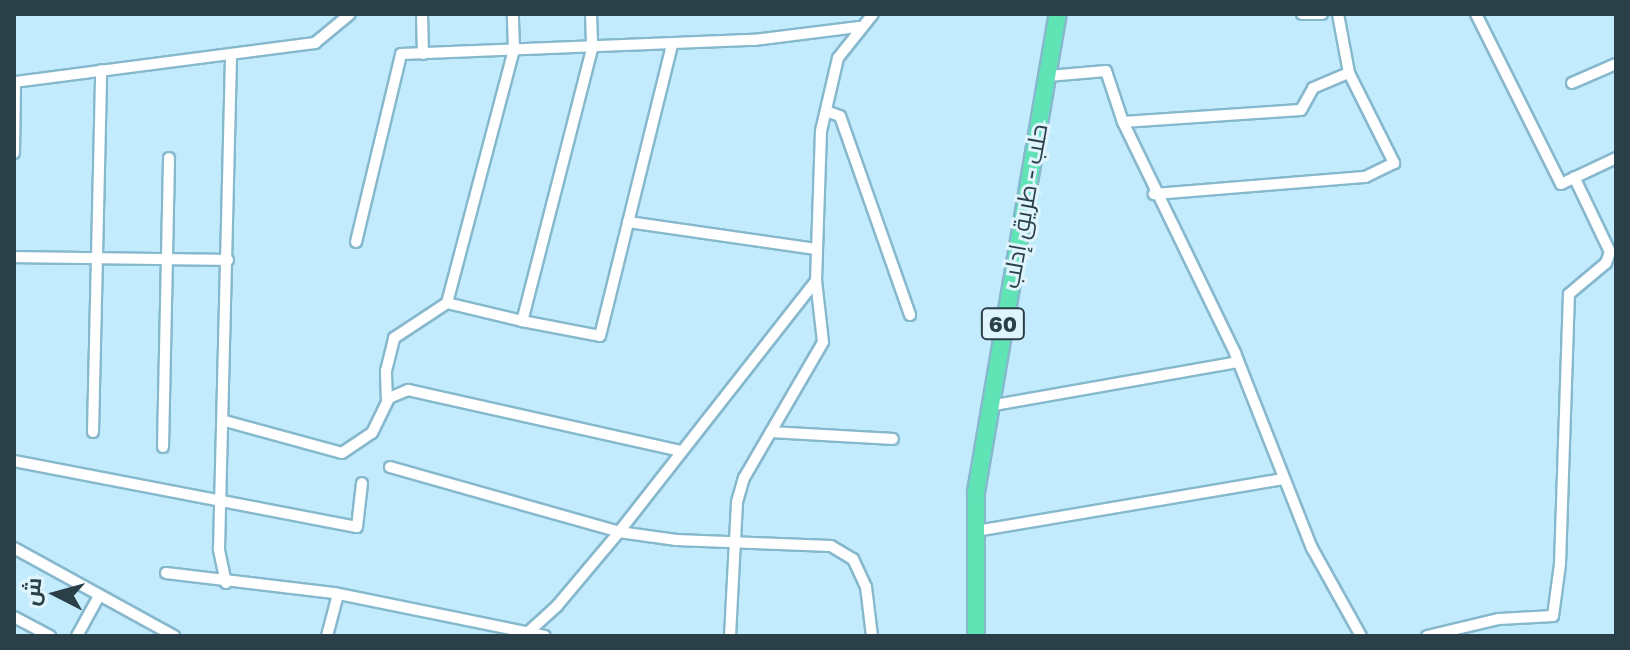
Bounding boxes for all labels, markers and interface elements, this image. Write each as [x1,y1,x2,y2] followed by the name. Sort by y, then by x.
[995,122,1053,290] street label: حلب - طريق إدلب
[979,306,1027,342] road number: 60
[16,554,96,634] north arrow
[17,576,47,607] text: ش

